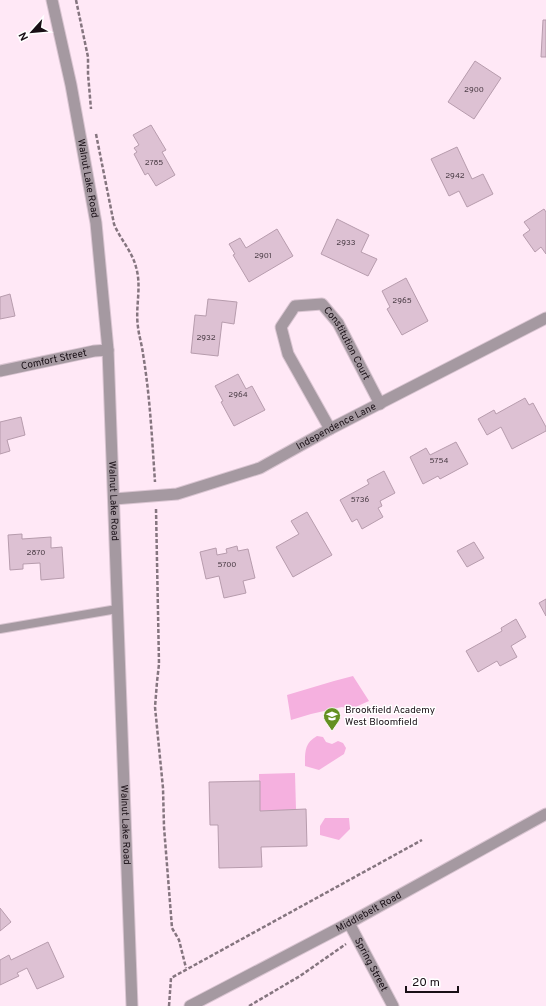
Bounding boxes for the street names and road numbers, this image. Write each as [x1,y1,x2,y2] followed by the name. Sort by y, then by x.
[74,138,101,219] street label: Walnut Lake Road
[320,304,373,383] street label: Constitution Court
[20,346,88,373] street label: Comfort Street
[294,400,378,453] street label: Independence Lane
[106,461,121,541] street label: Walnut Lake Road
[117,784,133,865] street label: Walnut Lake Road
[334,889,404,935] street label: Middlebelt Road
[351,935,391,994] street label: Spring Street

